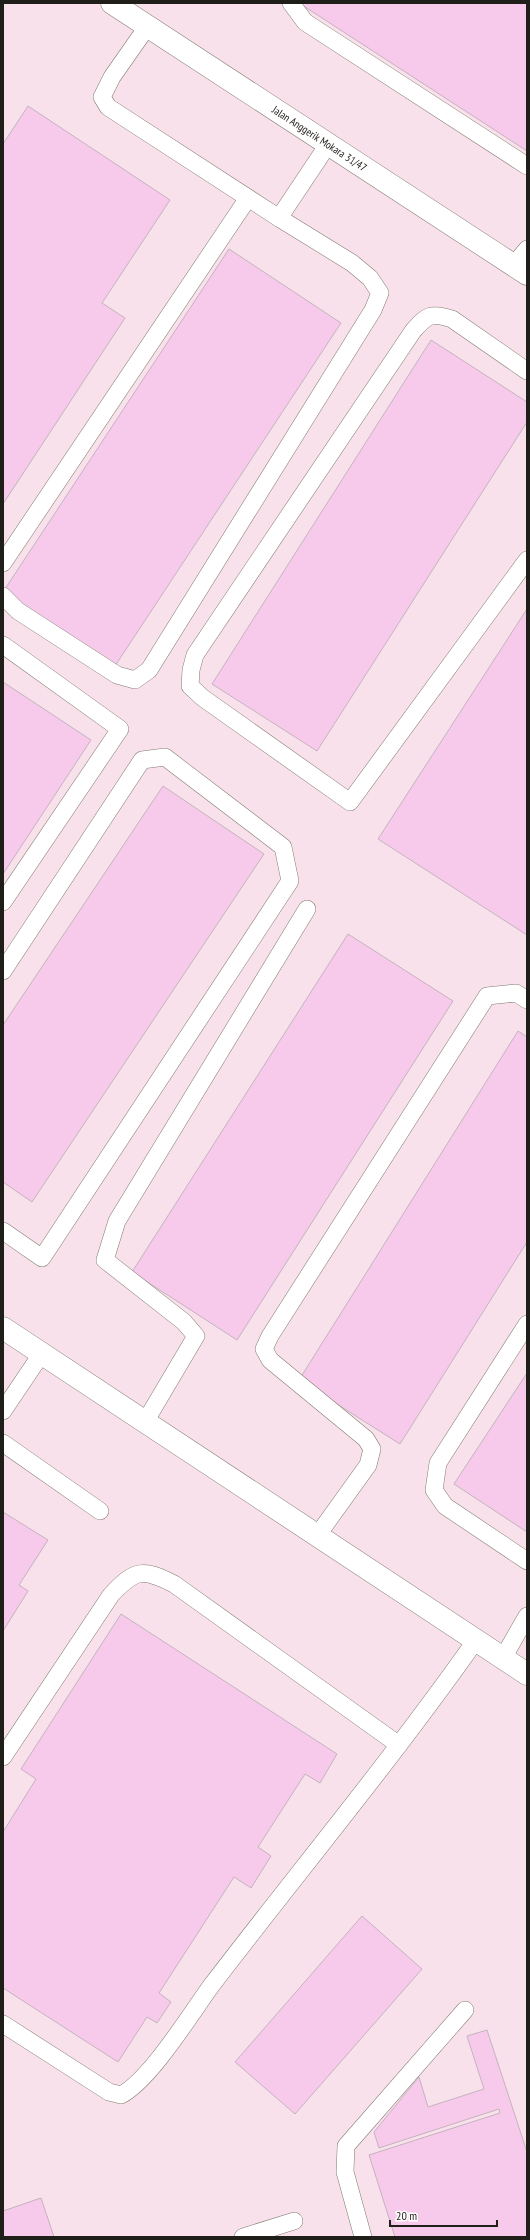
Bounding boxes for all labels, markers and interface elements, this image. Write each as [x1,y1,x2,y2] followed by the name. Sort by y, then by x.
[269,102,370,175] street label: Jalan Anggerik Mokara 31/47
[390,2202,497,2228] scale bar
[396,2208,417,2223] text: 20 m

